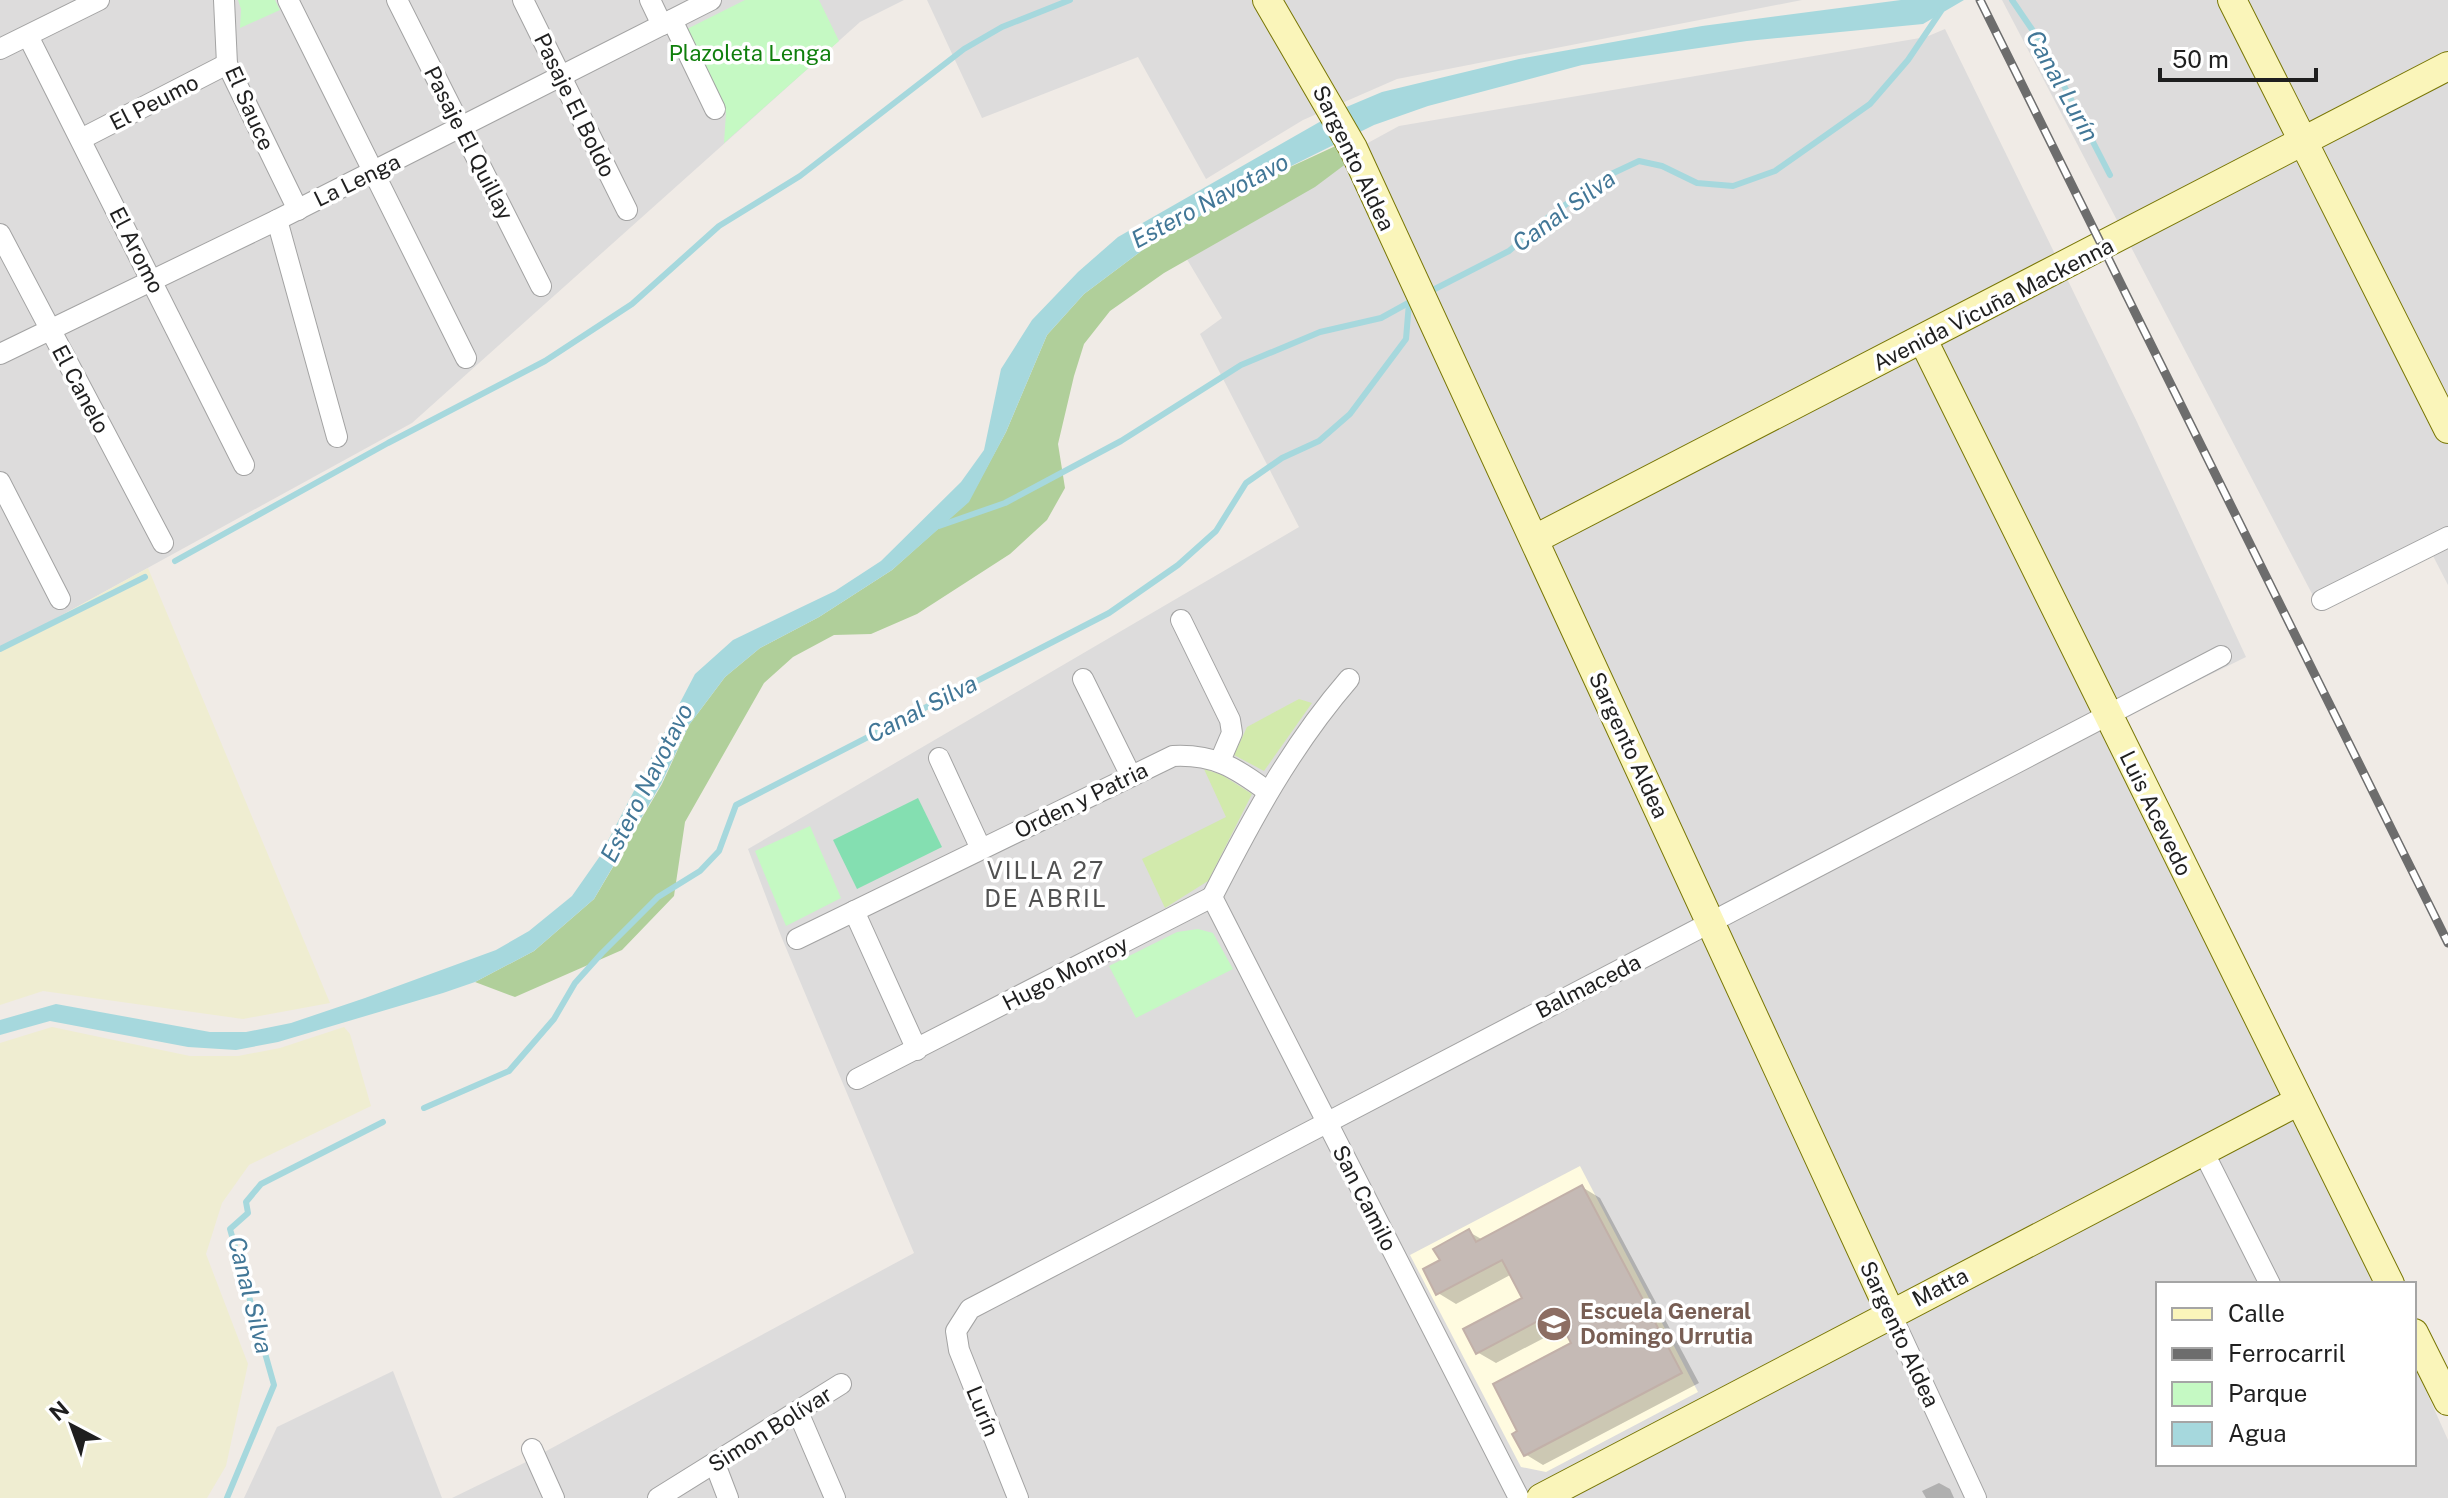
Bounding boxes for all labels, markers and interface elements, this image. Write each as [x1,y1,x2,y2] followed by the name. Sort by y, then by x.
[2021,25,2105,146] water label: Canal Lurín
[529,29,621,181] street label: Pasaje El Boldo
[2160,32,2316,82] scale bar
[669,40,831,66] park label: Plazoleta Lenga
[2172,45,2229,73] text: 50 m
[220,62,280,154] street label: El Sauce
[419,62,519,225] street label: Pasaje El Quillay
[105,69,203,135] street label: El Peumo
[1308,81,1400,235] street label: Sargento Aldea
[1126,147,1293,253] water label: Estero Navotavo
[310,148,404,212] street label: La Lenga
[1507,164,1620,257] water label: Canal Silva
[104,203,170,297] street label: El Aromo
[1868,232,2118,376] street label: Avenida Vicuña Mackenna
[47,340,115,438] street label: El Canelo
[862,668,981,748] water label: Canal Silva
[1584,668,1674,822] street label: Sargento Aldea
[594,699,698,866] water label: Estero Navotavo
[2115,746,2197,880] street label: Luis Acevedo
[1010,756,1152,844] street label: Orden y Patria
[984,856,1108,912] district label: VILLA 27 DE ABRIL
[998,930,1132,1016] street label: Hugo Monroy
[1531,948,1645,1024] street label: Balmaceda
[1327,1141,1403,1255] street label: San Camilo
[223,1233,279,1356] water label: Canal Silva
[1855,1257,1945,1411] street label: Sargento Aldea
[1908,1262,1972,1312] street label: Matta
[2156,1282,2416,1466] legend
[1580,1298,1753,1349] place label: Escuela General Domingo Urrutia
[2228,1299,2285,1327] text: Calle
[1535,1305,1573,1343] school or university icon: Escuela General Domingo Urrutia
[2228,1339,2346,1367] text: Ferrocarril
[2228,1379,2307,1407] text: Parque
[703,1381,837,1477] street label: Simon Bolívar
[961,1382,1005,1440] street label: Lurín
[32,1386,112,1466] north arrow
[44,1395,74,1426] text: N
[2228,1419,2286,1447] text: Agua

